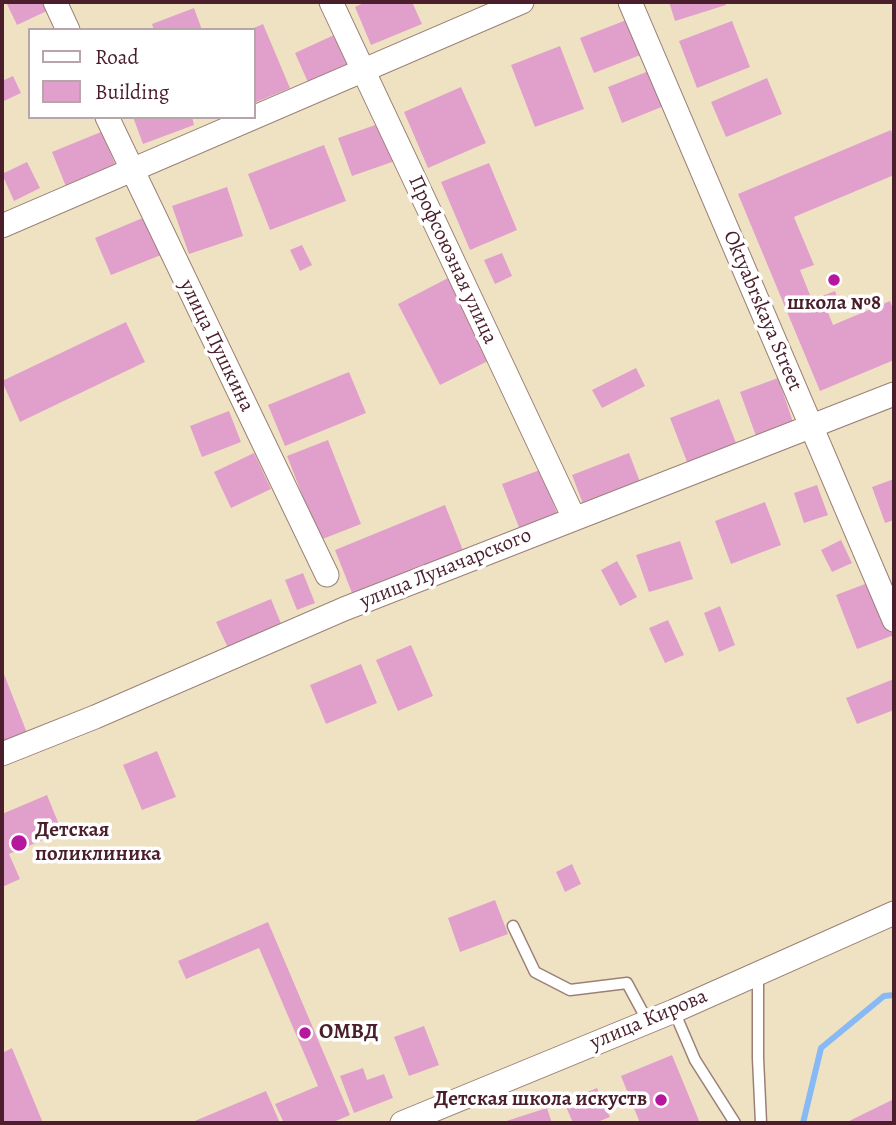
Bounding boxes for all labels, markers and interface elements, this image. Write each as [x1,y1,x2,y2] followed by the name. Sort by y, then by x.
[28,28,256,119] legend
[95,43,139,71] text: Road
[95,78,169,106] text: Building
[402,172,502,348] street label: Профсоюзная улица
[717,227,807,395] street label: Oktyabrskaya Street
[826,272,842,288] marker: школа №8
[173,276,259,416] street label: улица Пушкина
[787,291,881,317] place label: школа №8
[357,523,535,615] street label: улица Луначарского
[35,818,161,868] place label: Детская поликлиника
[9,833,29,853] marker: Детская поликлиника
[587,984,711,1056] street label: улица Кирова
[319,1020,378,1046] place label: ОМВД
[297,1025,313,1041] marker: ОМВД
[434,1087,647,1113] place label: Детская школа искуств
[653,1092,669,1108] marker: Детская школа искуств

